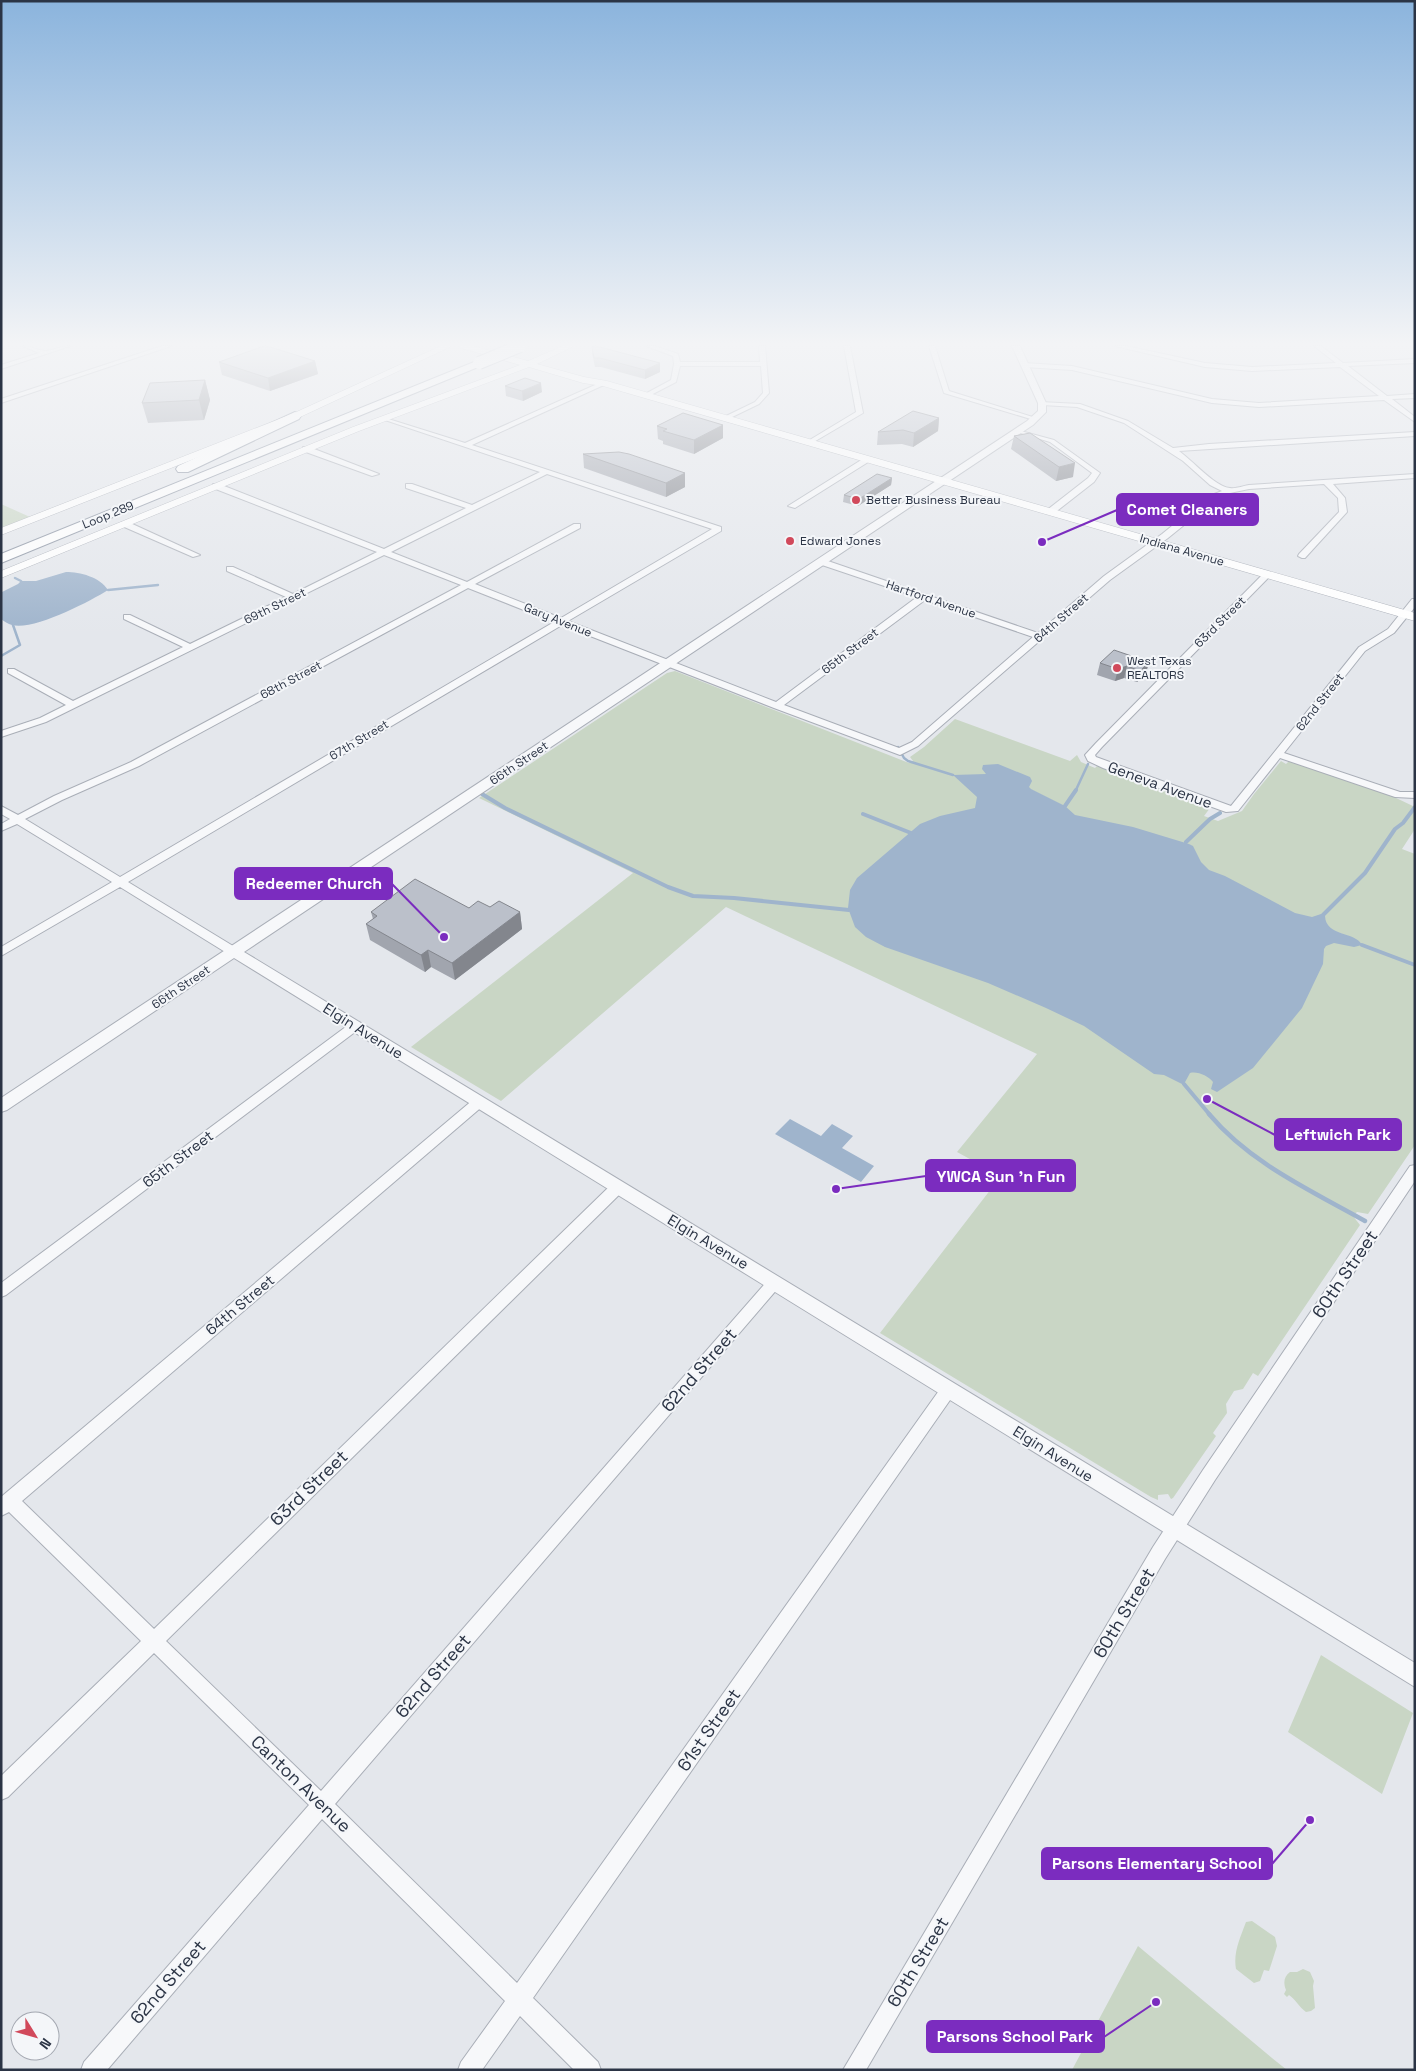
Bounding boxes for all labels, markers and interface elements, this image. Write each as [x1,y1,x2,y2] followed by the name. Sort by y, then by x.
[866,492,1001,508] place label: Better Business Bureau
[850,494,862,506] marker: Better Business Bureau
[1117,494,1258,525] callout: Comet Cleaners
[80,497,136,533] street label: Loop 289
[1127,499,1247,520] text: Comet Cleaners
[1138,530,1226,570] street label: Indiana Avenue
[800,533,881,549] place label: Edward Jones
[784,535,796,547] marker: Edward Jones
[884,576,978,622] street label: Hartford Avenue
[241,584,309,628] street label: 69th Street
[1030,590,1092,646] street label: 64th Street
[1191,593,1249,651] street label: 63rd Street
[522,599,594,641] street label: Gary Avenue
[818,624,882,678] street label: 65th Street
[1127,653,1192,683] place label: West Texas REALTORS
[257,657,325,703] street label: 68th Street
[1111,662,1123,674] marker: West Texas REALTORS
[1292,670,1348,734] street label: 62nd Street
[326,716,392,764] street label: 67th Street
[487,738,551,788] street label: 66th Street
[1105,757,1215,812] street label: Geneva Avenue
[235,868,392,899] callout: Redeemer Church
[246,873,382,894] text: Redeemer Church
[149,962,213,1012] street label: 66th Street
[320,998,407,1063] street label: Elgin Avenue
[1275,1119,1401,1150] callout: Leftwich Park
[1285,1124,1391,1145] text: Leftwich Park
[138,1126,217,1191] street label: 65th Street
[926,1160,1075,1191] callout: YWCA Sun 'n Fun
[937,1166,1065,1187] text: YWCA Sun 'n Fun
[664,1210,752,1273] street label: Elgin Avenue
[1307,1225,1382,1322] street label: 60th Street
[201,1270,278,1339] street label: 64th Street
[656,1323,741,1416] street label: 62nd Street
[1010,1421,1097,1486] street label: Elgin Avenue
[265,1445,352,1530] street label: 63rd Street
[1088,1563,1160,1662] street label: 60th Street
[390,1629,475,1722] street label: 62nd Street
[672,1684,745,1776] street label: 61st Street
[246,1730,356,1837] street label: Canton Avenue
[1042,1848,1272,1879] callout: Parsons Elementary School
[1052,1853,1262,1874] text: Parsons Elementary School
[882,1912,954,2011] street label: 60th Street
[125,1935,210,2028] street label: 62nd Street
[10,2011,60,2061] north arrow
[927,2021,1104,2052] callout: Parsons School Park
[937,2026,1093,2047] text: Parsons School Park
[35,2035,55,2053] text: N

